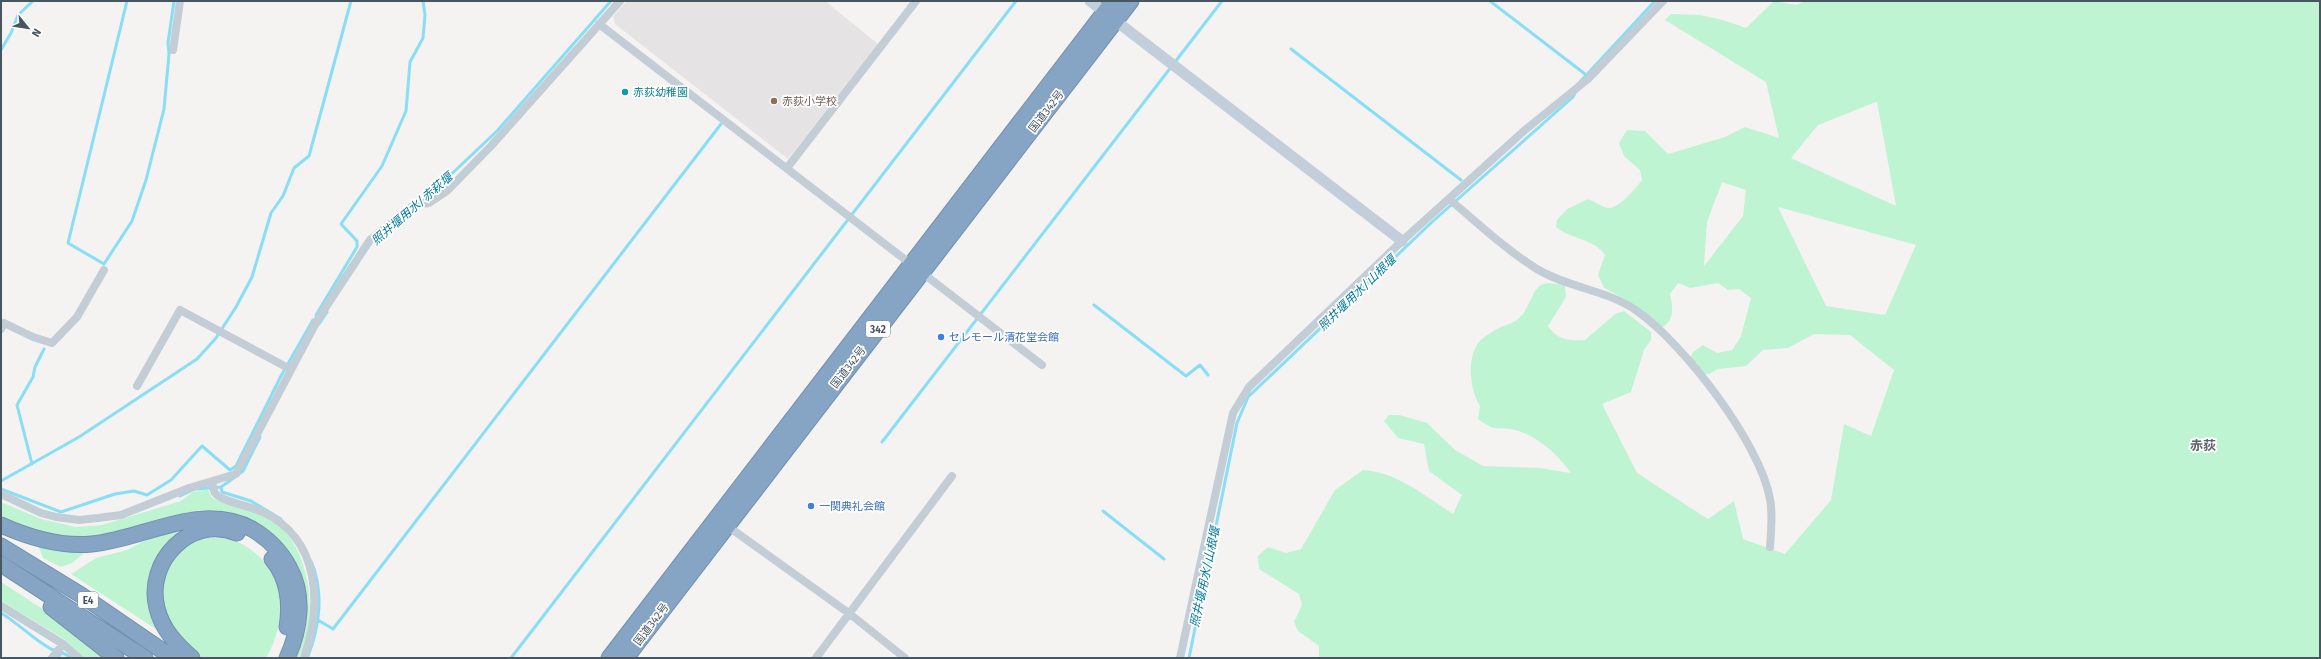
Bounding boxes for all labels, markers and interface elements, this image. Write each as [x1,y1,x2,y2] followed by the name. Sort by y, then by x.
[8,8,48,48] north arrow
[29,26,44,39] text: N
[633,86,688,99] place label: 赤荻幼稚園
[620,87,630,97] marker: 赤荻幼稚園
[1026,88,1067,135] street label: 国道342号
[782,95,837,108] place label: 赤荻小学校
[769,96,779,106] marker: 赤荻小学校
[369,169,457,248] water label: 照井堰用水/赤萩堰
[1315,251,1400,334] water label: 照井堰用水/山根堰
[866,321,890,337] road number: 342
[949,331,1059,344] place label: セレモール清花堂会館
[936,332,946,342] marker: セレモール清花堂会館
[828,344,869,391] street label: 国道342号
[2190,438,2216,453] district label: 赤荻
[819,500,885,513] place label: 一関典礼会館
[806,501,816,511] marker: 一関典礼会館
[1188,524,1223,628] water label: 照井堰用水/山根堰
[78,592,98,608] road number: E4
[631,601,671,648] street label: 国道342号

